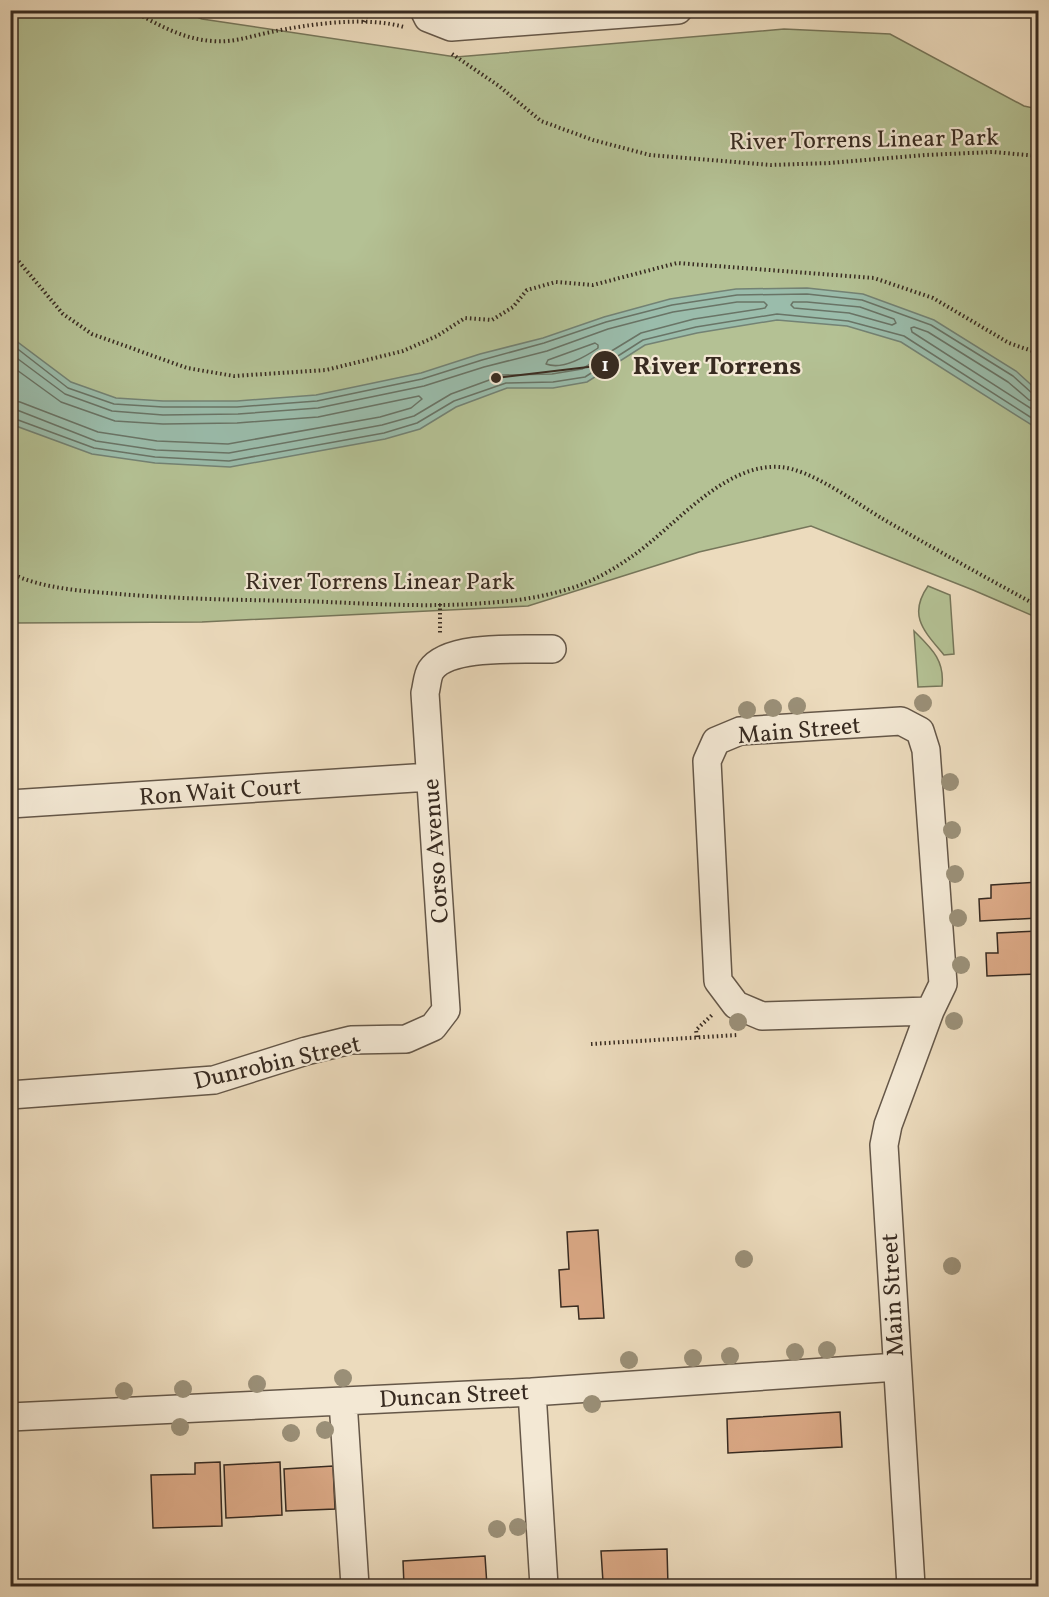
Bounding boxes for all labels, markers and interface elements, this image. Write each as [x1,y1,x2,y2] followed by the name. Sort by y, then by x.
[729,122,999,160] street label: River Torrens Linear Park
[590,343,813,387] callout: River Torrens
[633,349,801,385] text: River Torrens
[601,354,609,379] text: 1
[245,566,515,600] street label: River Torrens Linear Park
[736,710,862,754] street label: Main Street
[138,770,302,816] street label: Ron Wait Court
[415,777,459,924] street label: Corso Avenue
[191,1028,364,1100] street label: Dunrobin Street
[874,1232,914,1357] street label: Main Street
[378,1376,530,1418] street label: Duncan Street

